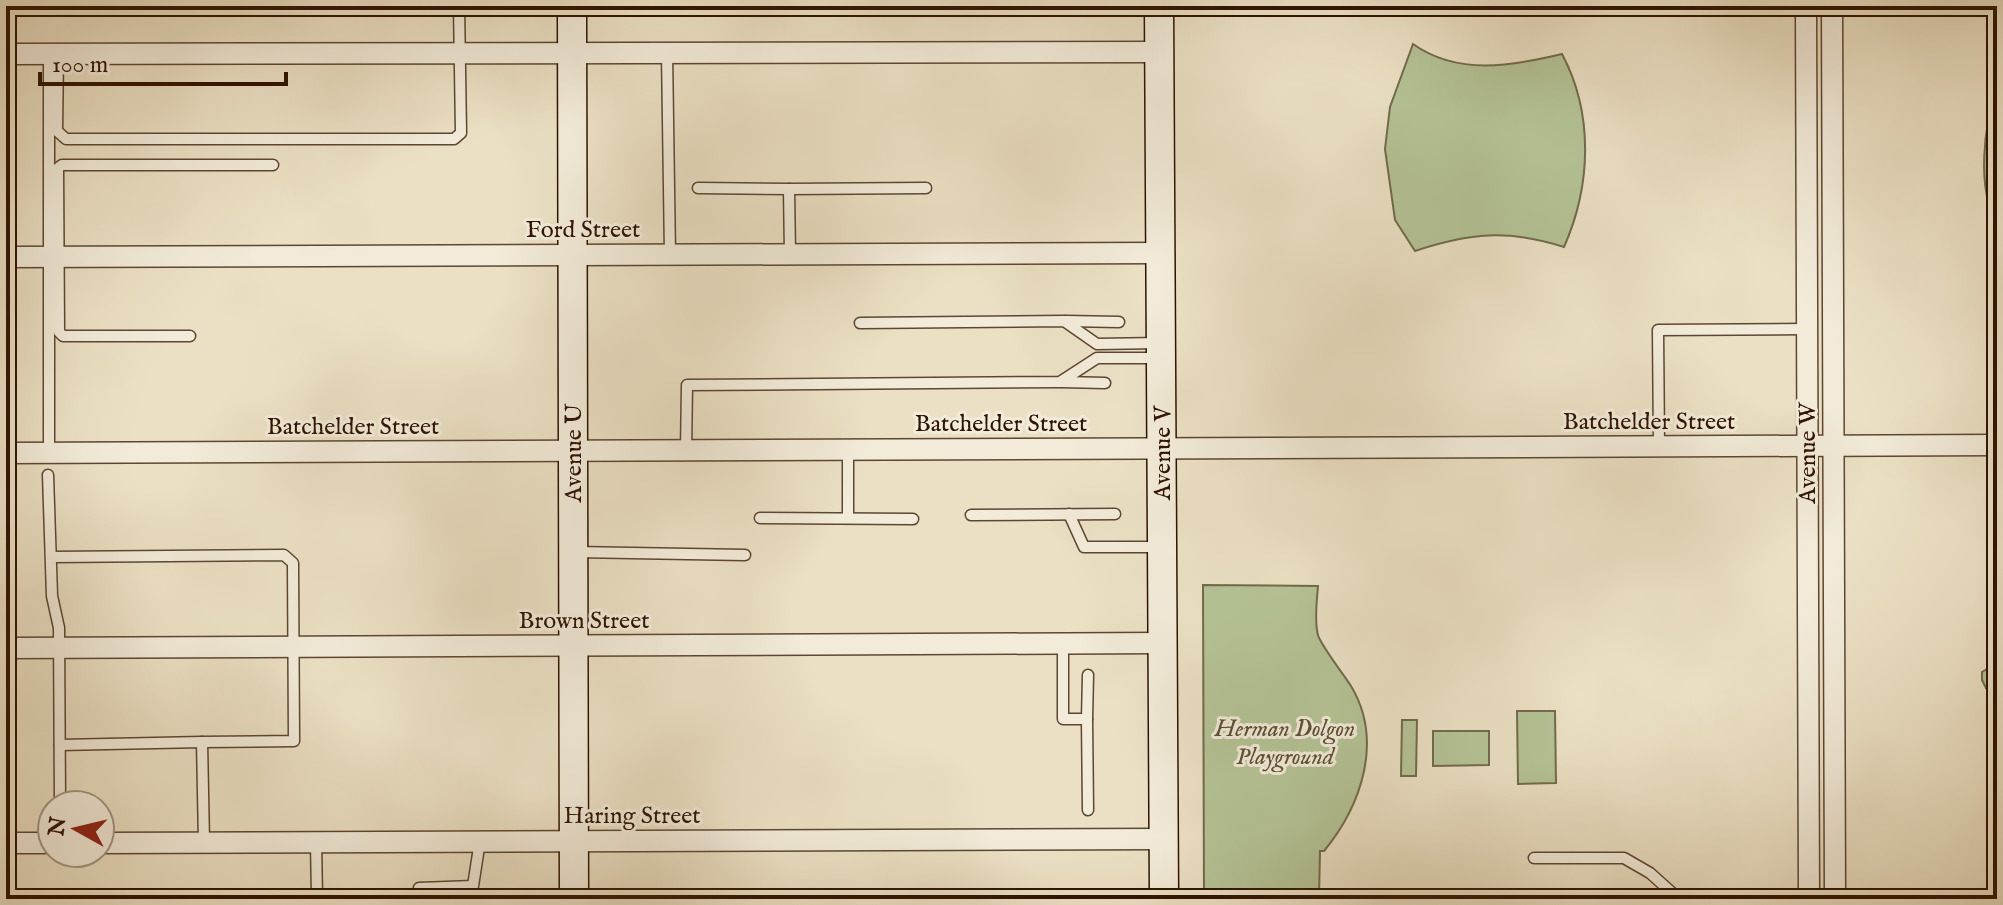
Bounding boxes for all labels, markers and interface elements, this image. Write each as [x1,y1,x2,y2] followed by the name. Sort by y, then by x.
[40,36,286,86] scale bar
[52,50,108,81] text: 100 m
[526,215,640,246] street label: Ford Street
[1793,401,1824,505] street label: Avenue W
[559,403,590,503] street label: Avenue U
[1148,405,1179,501] street label: Avenue V
[1563,407,1735,438] street label: Batchelder Street
[915,409,1087,440] street label: Batchelder Street
[267,412,439,443] street label: Batchelder Street
[519,606,649,637] street label: Brown Street
[1214,714,1355,773] park label: Herman Dolgon Playground
[36,789,116,869] north arrow
[564,801,700,832] street label: Haring Street
[43,815,73,839] text: N

